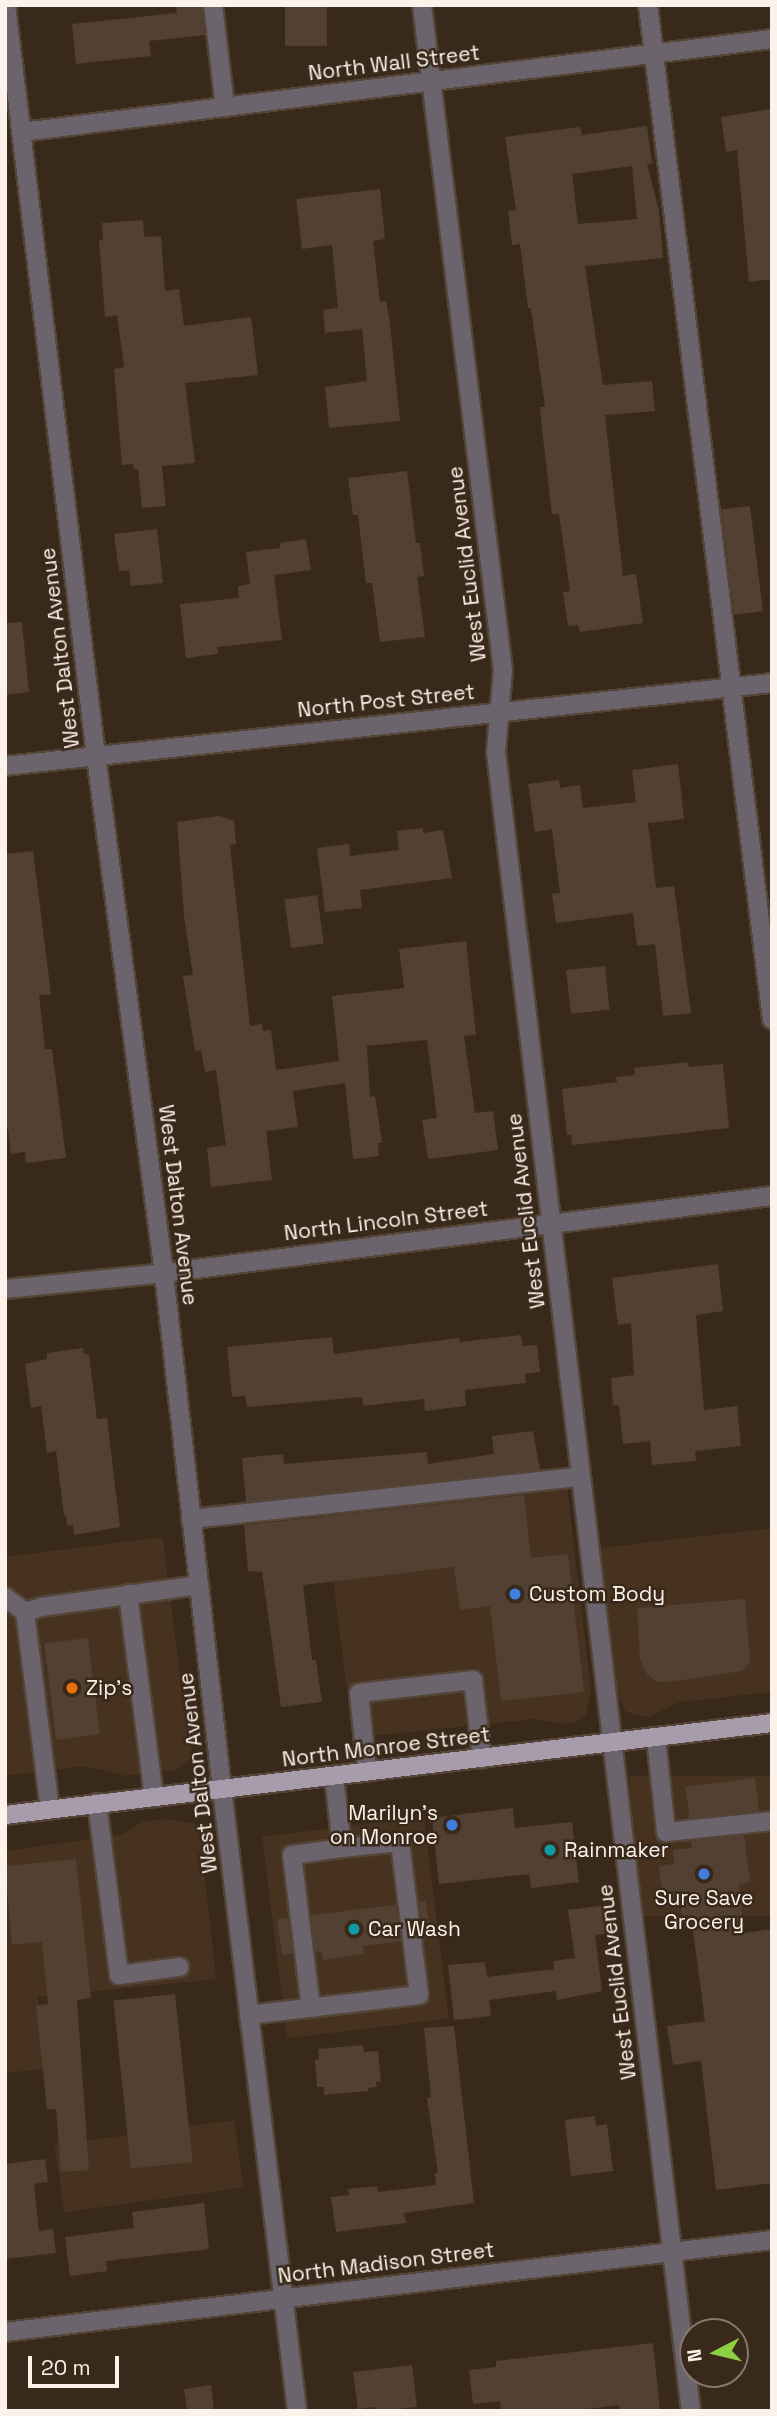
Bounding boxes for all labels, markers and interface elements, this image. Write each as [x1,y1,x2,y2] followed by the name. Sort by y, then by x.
[307,40,481,86] street label: North Wall Street
[442,465,492,663] street label: West Euclid Avenue
[35,546,85,750] street label: West Dalton Avenue
[296,679,476,723] street label: North Post Street
[153,1103,203,1307] street label: West Dalton Avenue
[501,1112,551,1310] street label: West Euclid Avenue
[283,1196,489,1246] street label: North Lincoln Street
[529,1581,665,1607] place label: Custom Body
[507,1586,523,1602] marker: Custom Body
[173,1671,223,1875] street label: West Dalton Avenue
[86,1675,132,1701] place label: Zip's
[64,1680,80,1696] marker: Zip's
[281,1722,491,1772] street label: North Monroe Street
[330,1800,438,1850] place label: Marilyn's on Monroe
[444,1817,460,1833] marker: Marilyn's on Monroe
[564,1837,669,1863] place label: Rainmaker
[542,1842,558,1858] marker: Rainmaker
[696,1866,712,1882] marker: Sure Save Grocery
[592,1883,642,2081] street label: West Euclid Avenue
[655,1885,753,1935] place label: Sure Save Grocery
[368,1916,461,1942] place label: Car Wash
[346,1921,362,1937] marker: Car Wash
[276,2237,496,2289] street label: North Madison Street
[679,2318,749,2388] north arrow
[32,2342,122,2386] scale bar
[681,2348,708,2363] text: N
[41,2354,91,2381] text: 20 m

